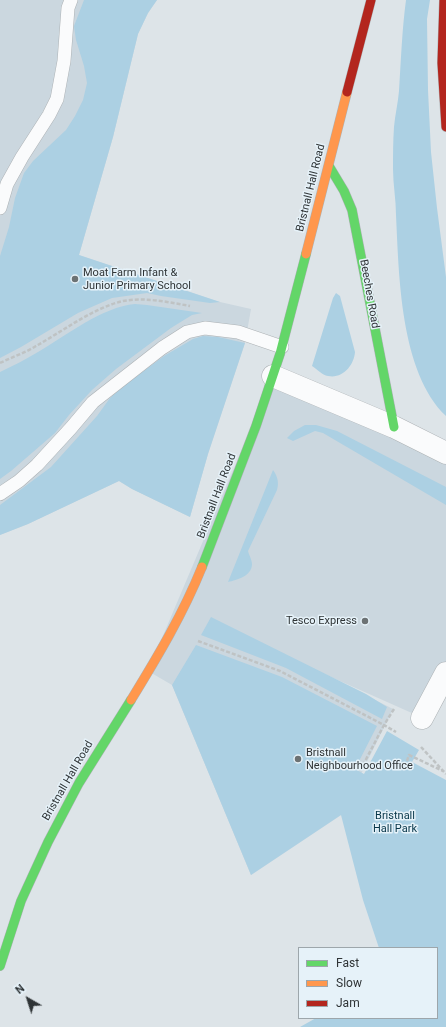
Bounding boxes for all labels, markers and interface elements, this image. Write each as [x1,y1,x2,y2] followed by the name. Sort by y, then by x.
[294,143,328,233] street label: Bristnall Hall Road
[356,258,382,330] street label: Beeches Road
[83,266,191,292] place label: Moat Farm Infant & Junior Primary School
[70,274,80,284] marker: Moat Farm Infant & Junior Primary School
[195,452,239,540] street label: Bristnall Hall Road
[286,614,357,628] place label: Tesco Express
[360,616,370,626] marker: Tesco Express
[40,739,96,823] street label: Bristnall Hall Road
[306,746,413,772] place label: Bristnall Neighbourhood Office
[293,754,303,764] marker: Bristnall Neighbourhood Office
[373,809,417,835] park label: Bristnall Hall Park
[298,947,438,1019] legend
[336,956,359,970] text: Fast
[336,976,362,990] text: Slow
[8,979,48,1019] north arrow
[13,982,27,997] text: N
[336,996,360,1010] text: Jam

